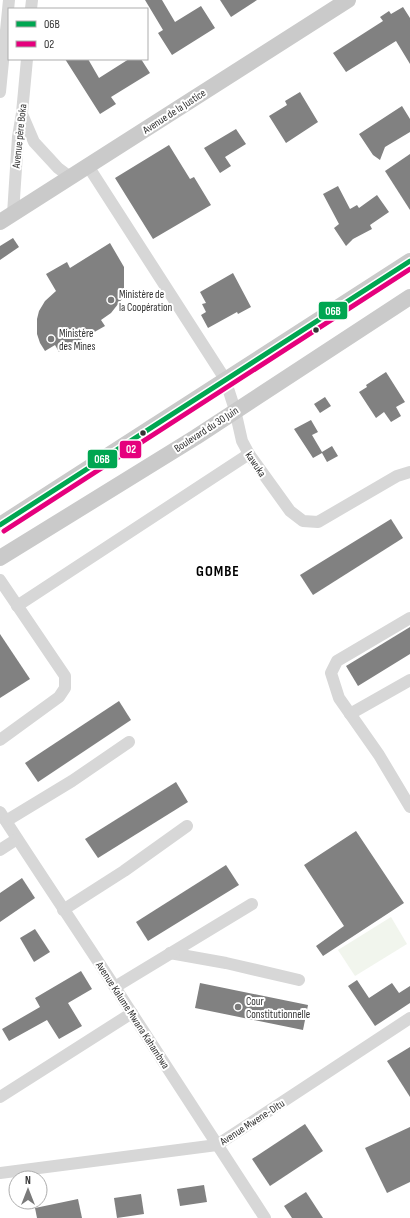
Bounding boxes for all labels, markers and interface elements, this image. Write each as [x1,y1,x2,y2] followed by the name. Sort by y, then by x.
[8,8,148,60] legend
[44,17,60,32] text: 06B
[44,37,54,52] text: 02
[140,86,208,137] street label: Avenue de la Justice
[10,103,29,170] street label: Avenue père Boka
[119,288,173,314] place label: Ministère de la Coopération
[106,295,116,305] marker: Ministère de la Coopération
[318,301,348,320] line badge: 06B
[325,305,341,318] text: 06B
[311,325,321,335] unlabelled marker
[59,327,95,353] place label: Ministère des Mines
[46,334,56,344] marker: Ministère des Mines
[172,404,241,455] street label: Boulevard du 30 Juin
[138,428,148,438] unlabelled marker
[119,440,142,459] line badge: 02
[126,443,136,456] text: 02
[87,449,118,469] line badge: 06B
[242,449,269,479] street label: kawuka
[94,453,110,466] text: 06B
[196,562,240,581] district label: GOMBE
[93,958,172,1071] street label: Avenue Kalume Mwana Kahambwa
[246,995,310,1021] place label: Cour Constitutionnelle
[233,1002,243,1012] marker: Cour Constitutionnelle
[217,1097,287,1149] street label: Avenue Mwene-Ditu
[8,1170,48,1210] north arrow
[25,1174,31,1187] text: N

